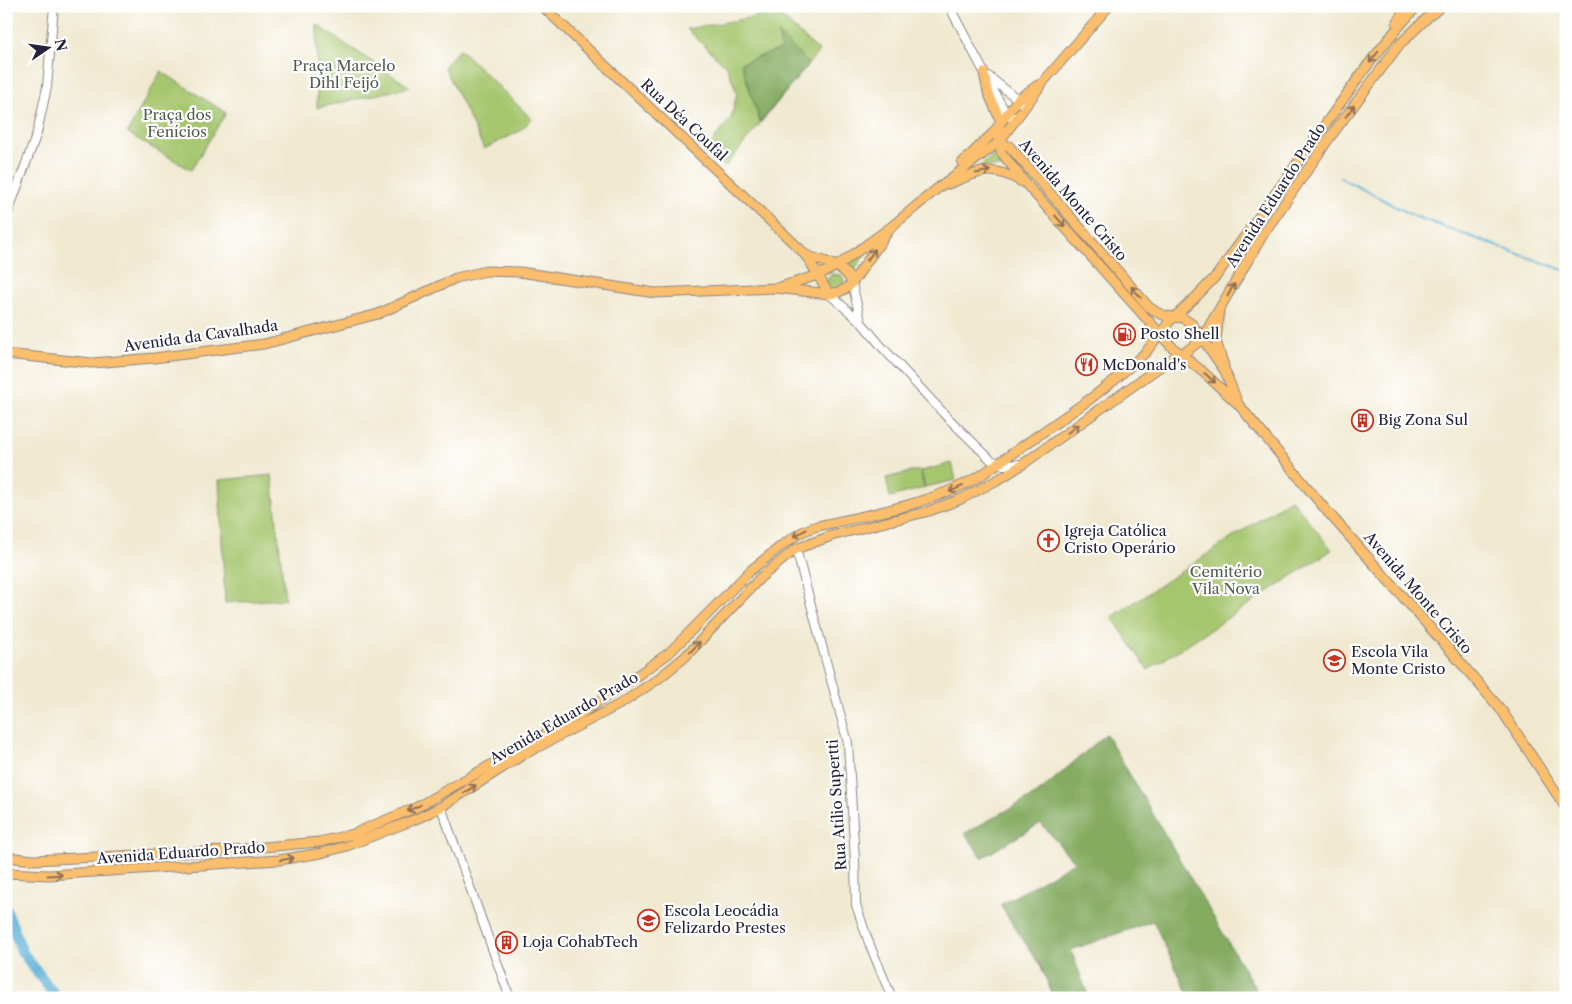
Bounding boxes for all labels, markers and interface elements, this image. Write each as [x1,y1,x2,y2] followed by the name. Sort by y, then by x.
[22,22,72,72] north arrow
[51,37,71,53] text: N
[1369,50,1380,63] one-way arrow
[293,56,395,92] park label: Praça Marcelo Dihl Feijó
[637,75,732,165] street label: Rua Déa Coufal
[143,105,211,141] park label: Praça dos Fenícios
[1344,105,1355,118] one-way arrow
[1221,119,1329,271] street label: Avenida Eduardo Prado
[1015,134,1132,265] street label: Avenida Monte Cristo
[975,167,991,177] one-way arrow
[1054,215,1065,228] one-way arrow
[866,248,876,262] one-way arrow
[1226,282,1236,297] one-way arrow
[1130,286,1142,299] one-way arrow
[122,315,279,356] street label: Avenida da Cavalhada
[1112,322,1136,346] fuel station icon: Posto Shell
[1140,324,1220,343] place label: Posto Shell
[1074,353,1098,377] restaurant icon: McDonald's
[1102,355,1187,374] place label: McDonald's
[1204,372,1217,384] one-way arrow
[1350,408,1374,432] building icon: Big Zona Sul
[1378,410,1469,429] place label: Big Zona Sul
[1066,424,1080,434] one-way arrow
[949,485,964,494] one-way arrow
[1064,521,1176,557] place label: Igreja Católica Cristo Operário
[1360,527,1477,658] street label: Avenida Monte Cristo
[1036,528,1060,552] church icon: Igreja Católica Cristo Operário
[794,529,808,539] one-way arrow
[1190,562,1262,598] park label: Cemitério Vila Nova
[689,640,701,653] one-way arrow
[1351,642,1445,678] place label: Escola Vila Monte Cristo
[1323,649,1347,673] school or university icon: Escola Vila Monte Cristo
[485,667,642,768] street label: Avenida Eduardo Prado
[822,738,851,871] street label: Rua Atílio Supertti
[462,783,476,793] one-way arrow
[406,804,421,814] one-way arrow
[95,837,266,868] street label: Avenida Eduardo Prado
[278,853,294,863] one-way arrow
[47,870,63,879] one-way arrow
[664,901,786,937] place label: Escola Leocádia Felizardo Prestes
[636,908,660,932] school or university icon: Escola Leocádia Felizardo Prestes
[494,930,518,954] building icon: Loja CohabTech
[522,932,639,951] place label: Loja CohabTech

